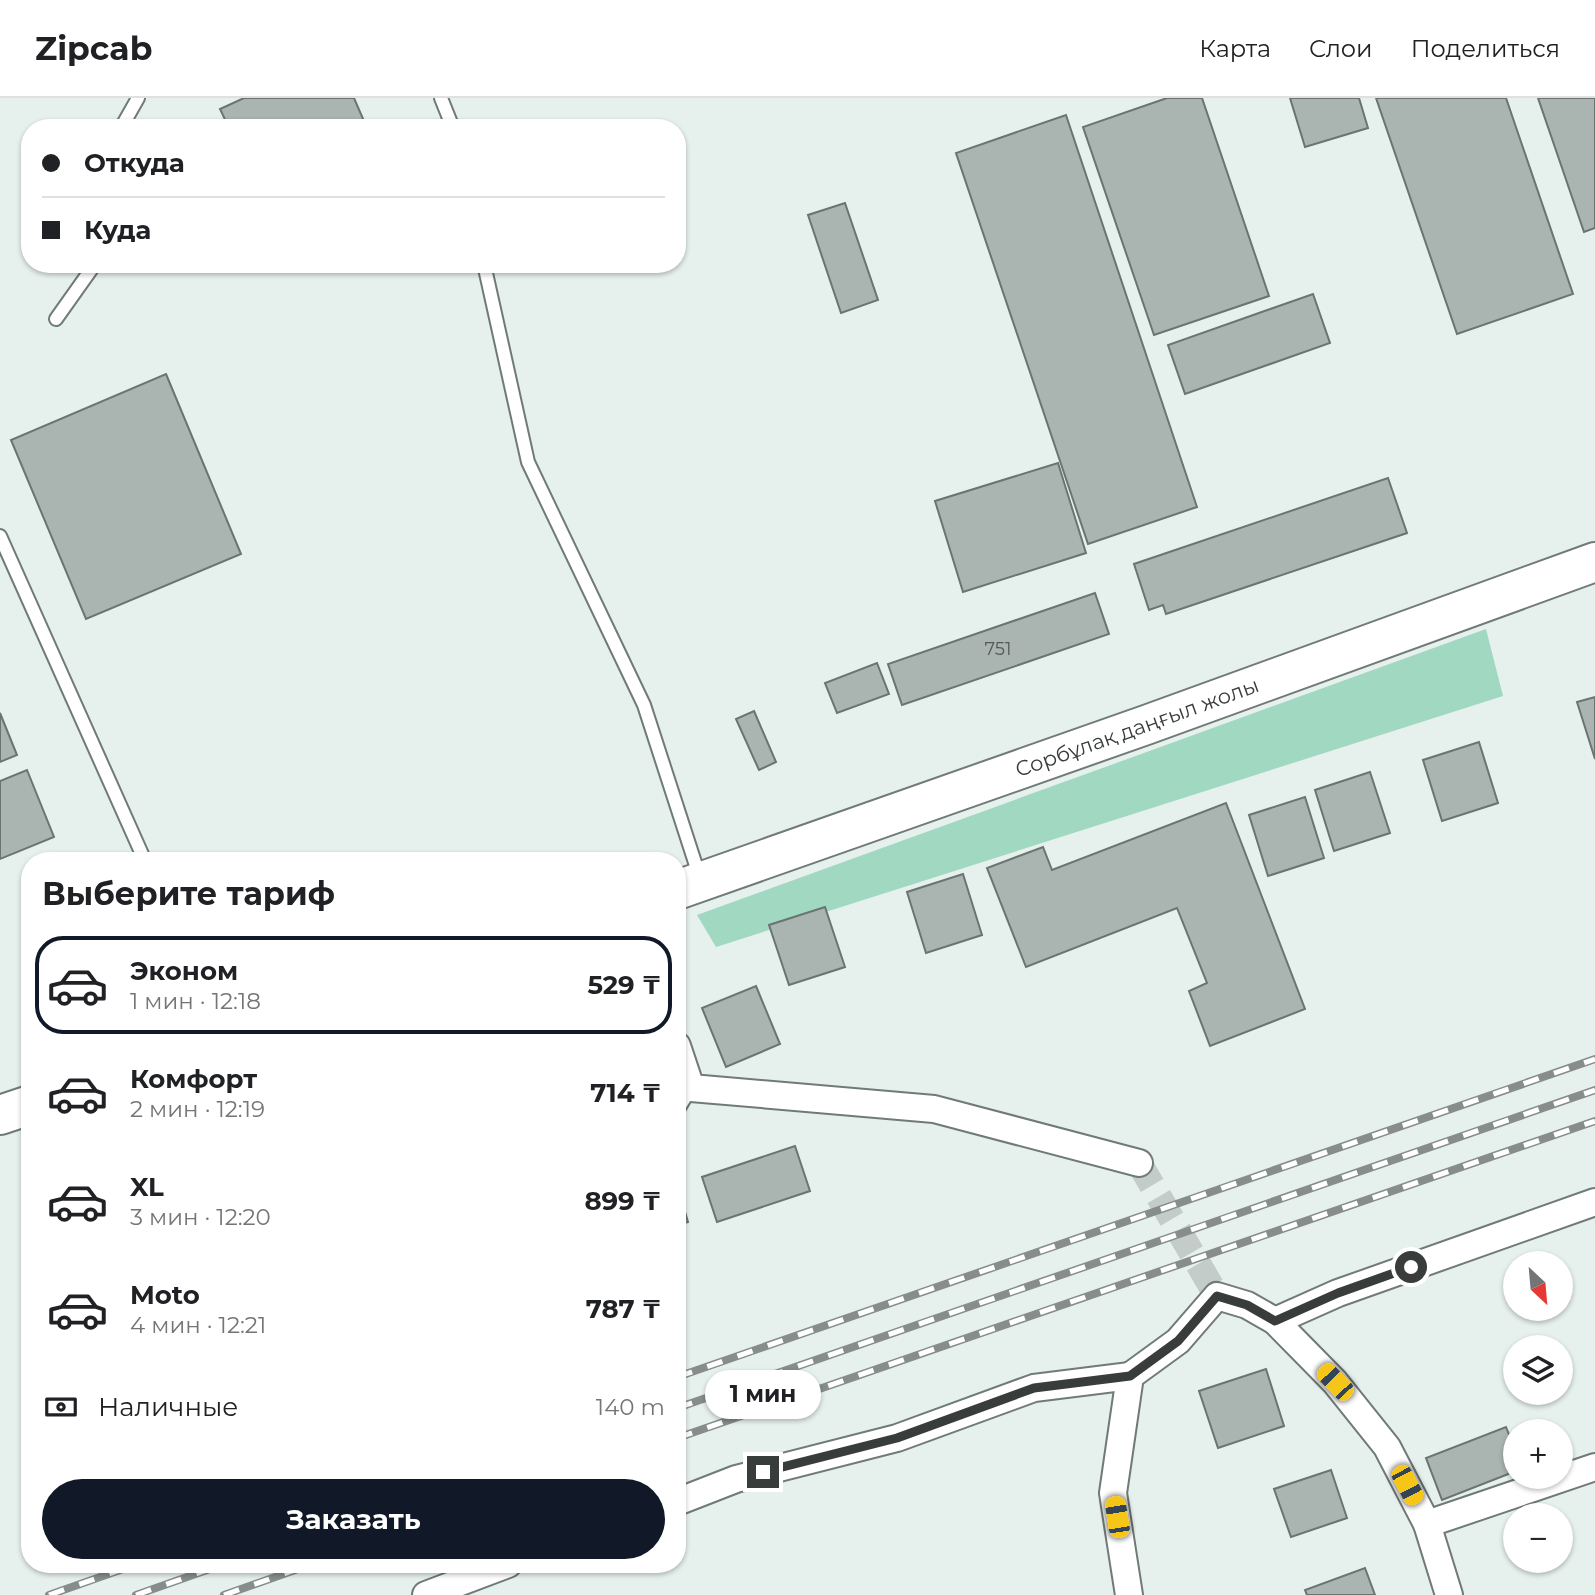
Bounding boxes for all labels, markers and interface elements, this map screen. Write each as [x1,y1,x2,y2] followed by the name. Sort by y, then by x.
[35,28,152,68] text: Zipcab
[1199,34,1271,63] text: Карта
[1309,34,1373,63] text: Слои
[1411,34,1560,63] text: Поделиться
[84,147,185,179] text: Откуда
[84,214,151,246] text: Куда
[985,638,1011,660] house number: 751
[1012,672,1262,782] street label: Сорбұлақ даңғыл жолы
[42,874,335,913] text: Выберите тариф
[46,954,109,1017] icon: car
[130,955,238,987] text: Эконом
[587,969,661,1001] text: 529 ₸
[130,987,261,1015] text: 1 мин · 12:18
[46,1062,109,1125] icon: car
[130,1063,257,1095] text: Комфорт
[590,1077,661,1109] text: 714 ₸
[130,1095,265,1123] text: 2 мин · 12:19
[46,1170,109,1233] icon: car
[130,1171,164,1203] text: XL
[584,1185,661,1217] text: 899 ₸
[130,1203,271,1231] text: 3 мин · 12:20
[1395,1251,1427,1283] route start
[1503,1251,1573,1321] north arrow
[1503,1251,1573,1573] map controls
[46,1278,109,1341] icon: car
[130,1279,200,1311] text: Moto
[586,1293,661,1325] text: 787 ₸
[130,1311,266,1339] text: 4 мин · 12:21
[1503,1335,1573,1405] button: layers
[1313,1360,1358,1404] car
[705,1370,821,1420] callout: 1 мин
[730,1380,796,1408] text: 1 мин
[42,1388,80,1426] icon: cash
[98,1391,238,1423] text: Наличные
[596,1393,665,1421] text: 140 m
[1503,1419,1573,1489] button: +
[747,1456,779,1488] route end
[1388,1462,1427,1508] car
[42,1479,665,1559] button: Заказать
[1104,1495,1131,1539] car
[1503,1503,1573,1573] button: −

